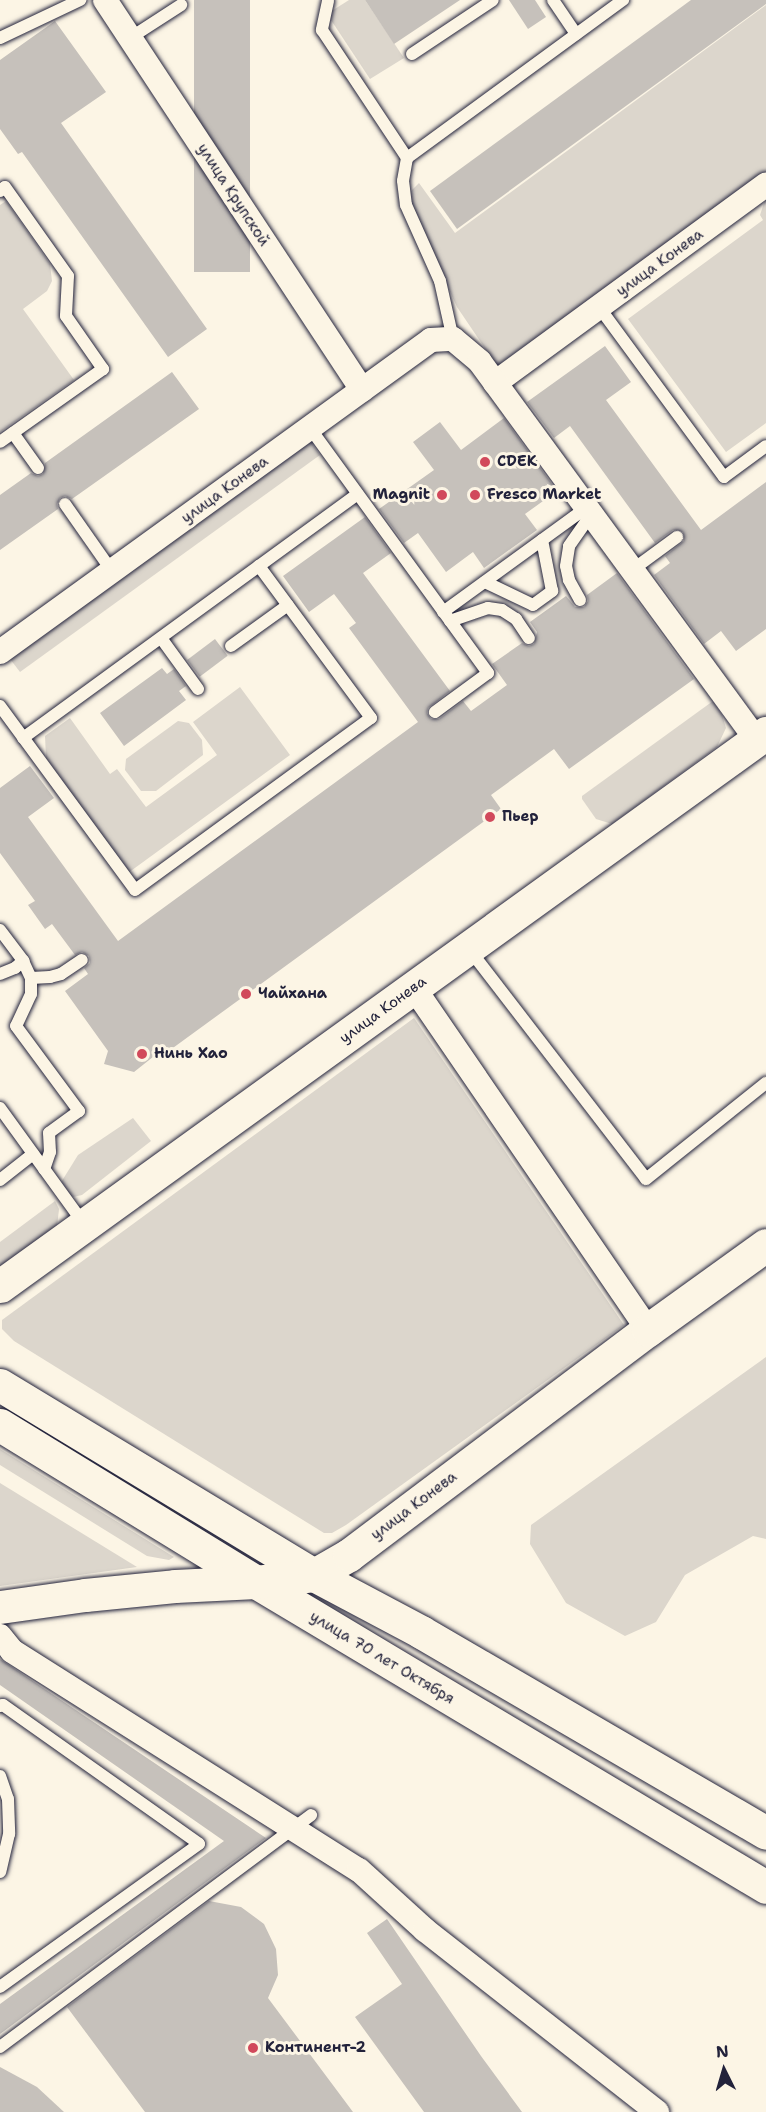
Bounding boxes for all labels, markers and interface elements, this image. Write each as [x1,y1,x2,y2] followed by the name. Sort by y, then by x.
[193,140,273,250] street label: улица Крупской
[613,225,707,301] street label: улица Конева
[178,452,272,528] street label: улица Конева
[497,453,537,471] place label: CDEK
[478,455,492,469] marker: CDEK
[373,486,430,504] place label: Magnit
[487,486,601,504] place label: Fresco Market
[435,488,449,502] marker: Magnit
[468,488,482,502] marker: Fresco Market
[502,808,538,826] place label: Пьер
[483,810,497,824] marker: Пьер
[336,972,430,1048] street label: улица Конева
[258,985,327,1003] place label: Чайхана
[239,987,253,1001] marker: Чайхана
[154,1045,228,1063] place label: Нинь Хао
[135,1047,149,1061] marker: Нинь Хао
[367,1468,461,1544] street label: улица Конева
[306,1608,458,1708] street label: улица 70 лет Октября
[265,2039,366,2057] place label: Континент-2
[694,2040,754,2100] north arrow
[246,2041,260,2055] marker: Континент-2
[715,2041,730,2063] text: N

